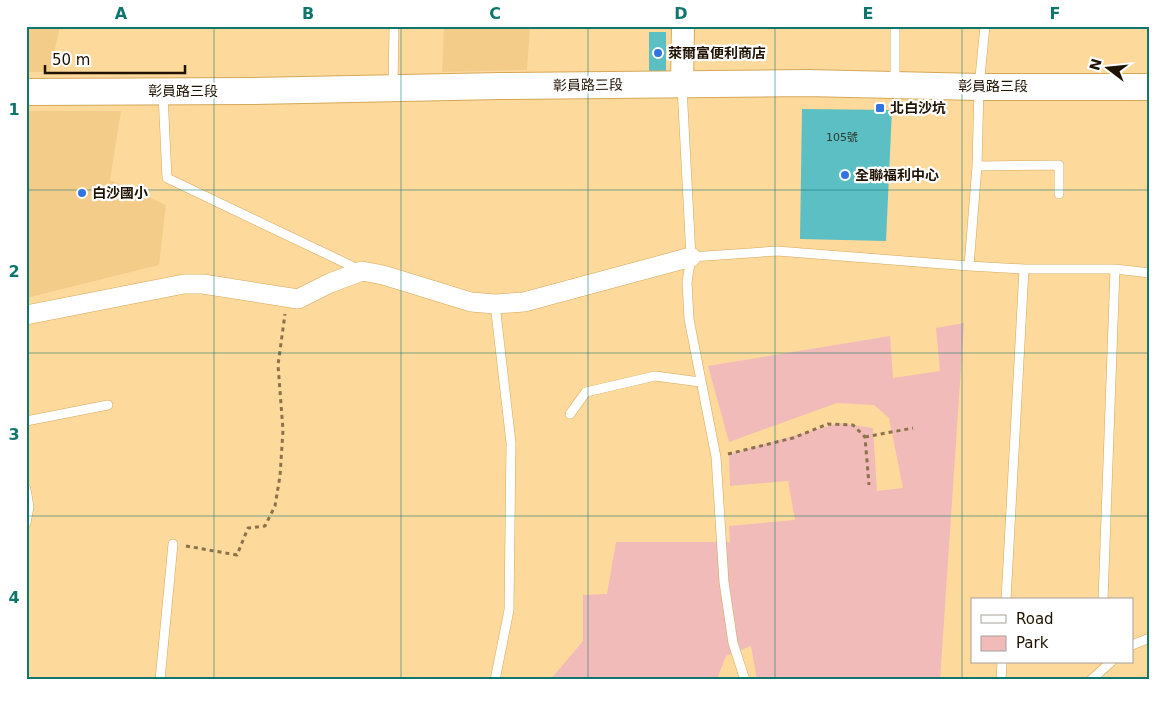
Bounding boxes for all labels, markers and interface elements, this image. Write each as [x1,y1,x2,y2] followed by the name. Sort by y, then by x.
[115,4,128,23] text: A
[302,4,314,23] text: B
[489,4,501,23] text: C
[674,4,688,23] text: D
[863,4,873,23] text: E
[1050,4,1060,23] text: F
[45,42,185,74] scale bar
[1084,42,1134,92] north arrow
[668,45,766,61] place label: 萊爾富便利商店
[652,47,664,59] marker: 萊爾富便利商店
[52,51,90,69] text: 50 m
[1086,57,1105,72] text: N
[553,76,623,94] street label: 彰員路三段
[958,78,1028,94] street label: 彰員路三段
[148,83,218,99] street label: 彰員路三段
[8,100,20,119] text: 1
[890,100,946,116] place label: 北白沙坑
[874,102,886,114] marker: 北白沙坑
[826,131,858,144] house number: 105號
[855,167,939,183] place label: 全聯福利中心
[839,169,851,181] marker: 全聯福利中心
[92,185,148,201] place label: 白沙國小
[76,187,88,199] marker: 白沙國小
[8,262,20,281] text: 2
[8,425,20,444] text: 3
[8,588,20,607] text: 4
[971,598,1134,664] legend
[1016,610,1054,628] text: Road
[1016,634,1049,652] text: Park

